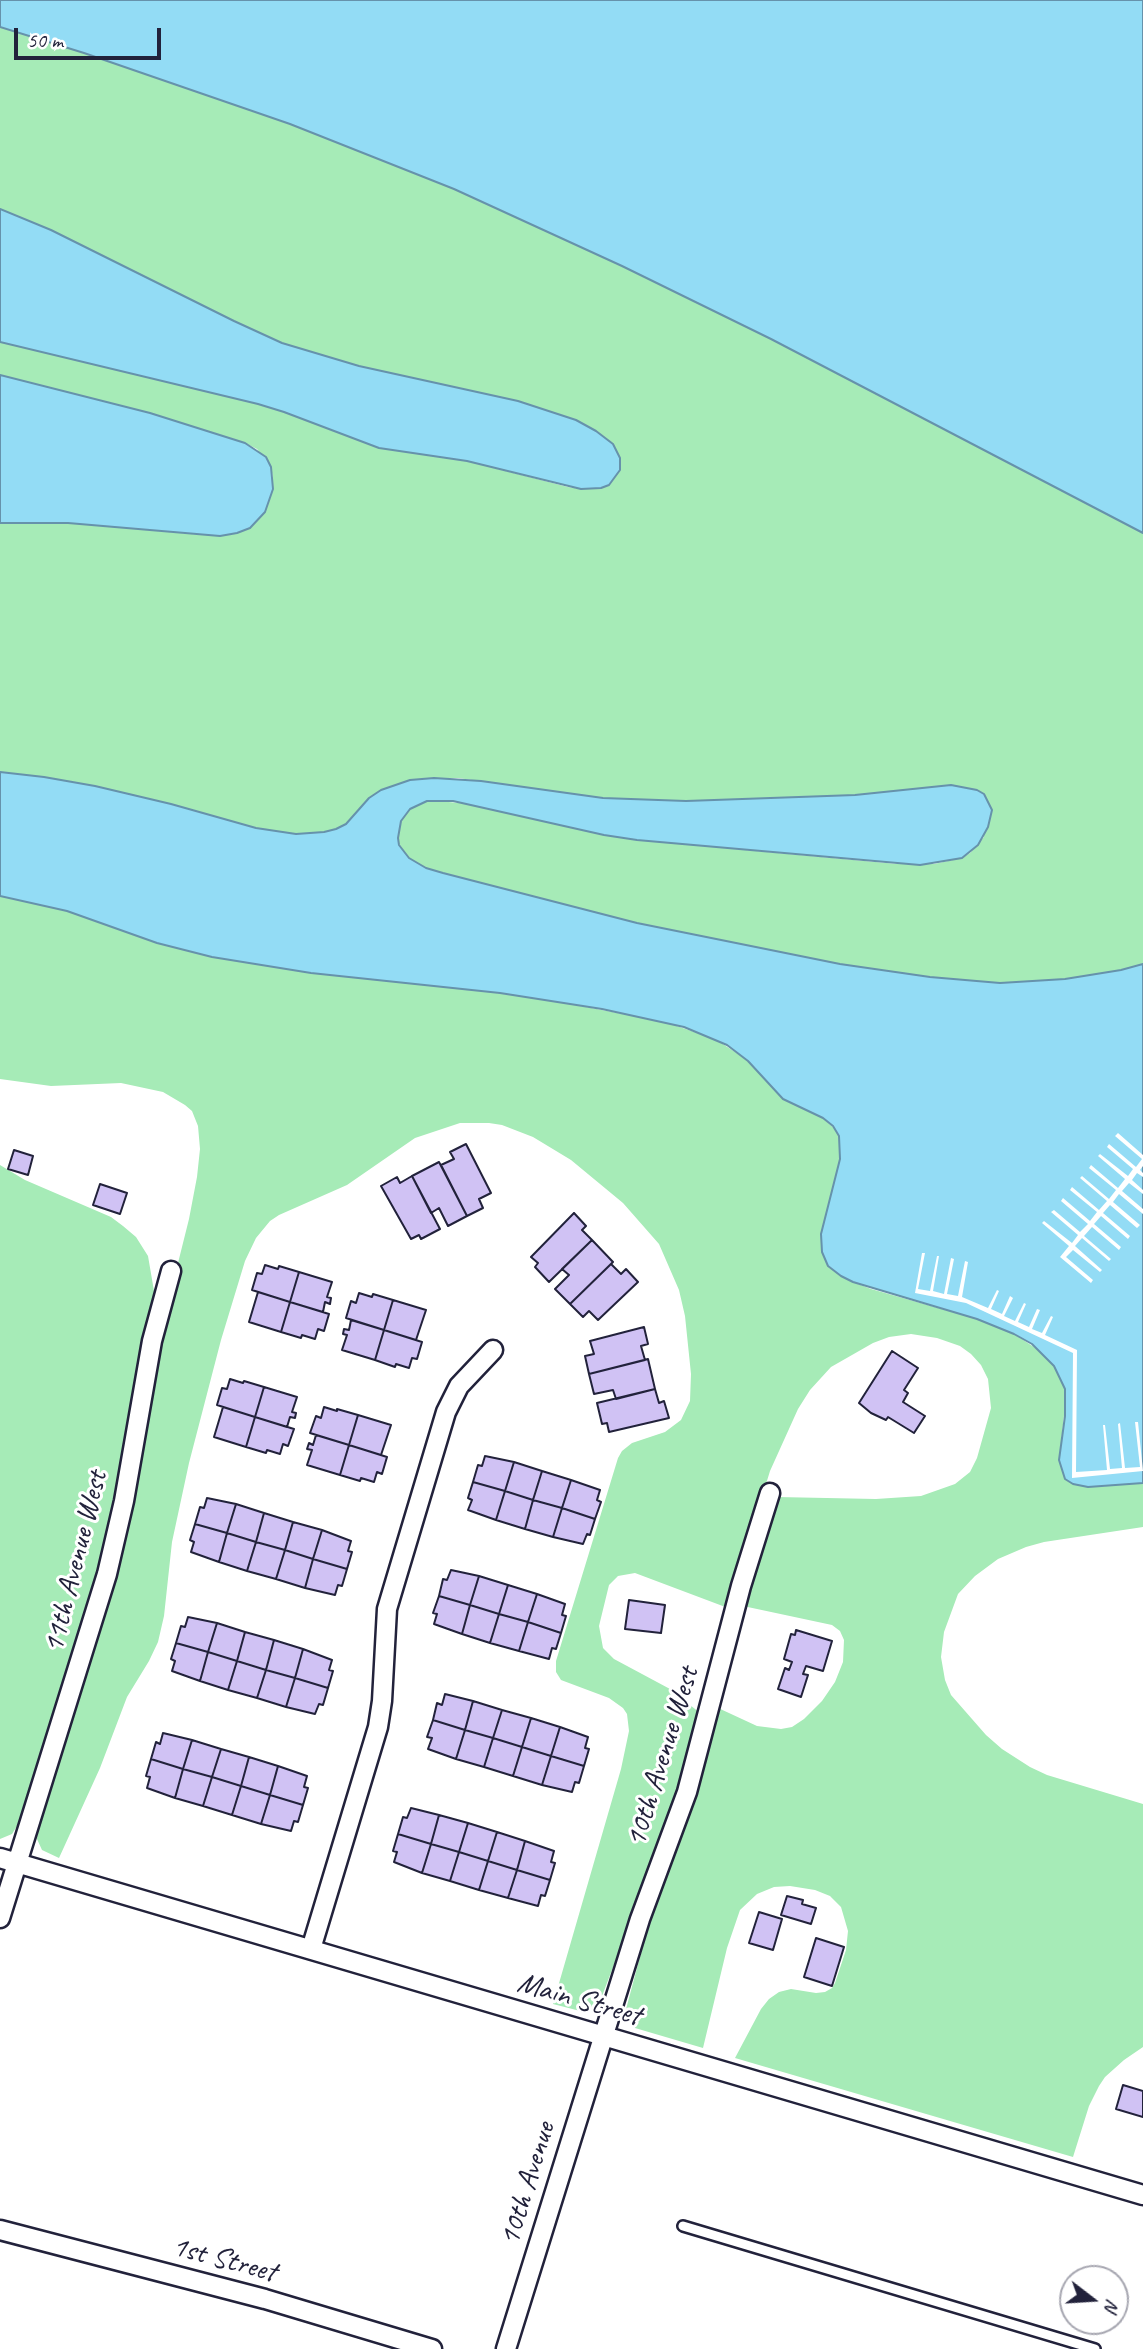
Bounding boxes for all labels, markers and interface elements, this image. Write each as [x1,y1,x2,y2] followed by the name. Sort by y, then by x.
[18,14,164,58] scale bar
[27,27,63,53] text: 50 m
[36,1467,116,1657] street label: 11th Avenue West
[619,1663,707,1851] street label: 10th Avenue West
[513,1965,645,2035] street label: Main Street
[492,2118,564,2250] street label: 10th Avenue
[168,2229,280,2291] street label: 1st Street
[1059,2265,1129,2335] north arrow
[1099,2296,1125,2315] text: N

